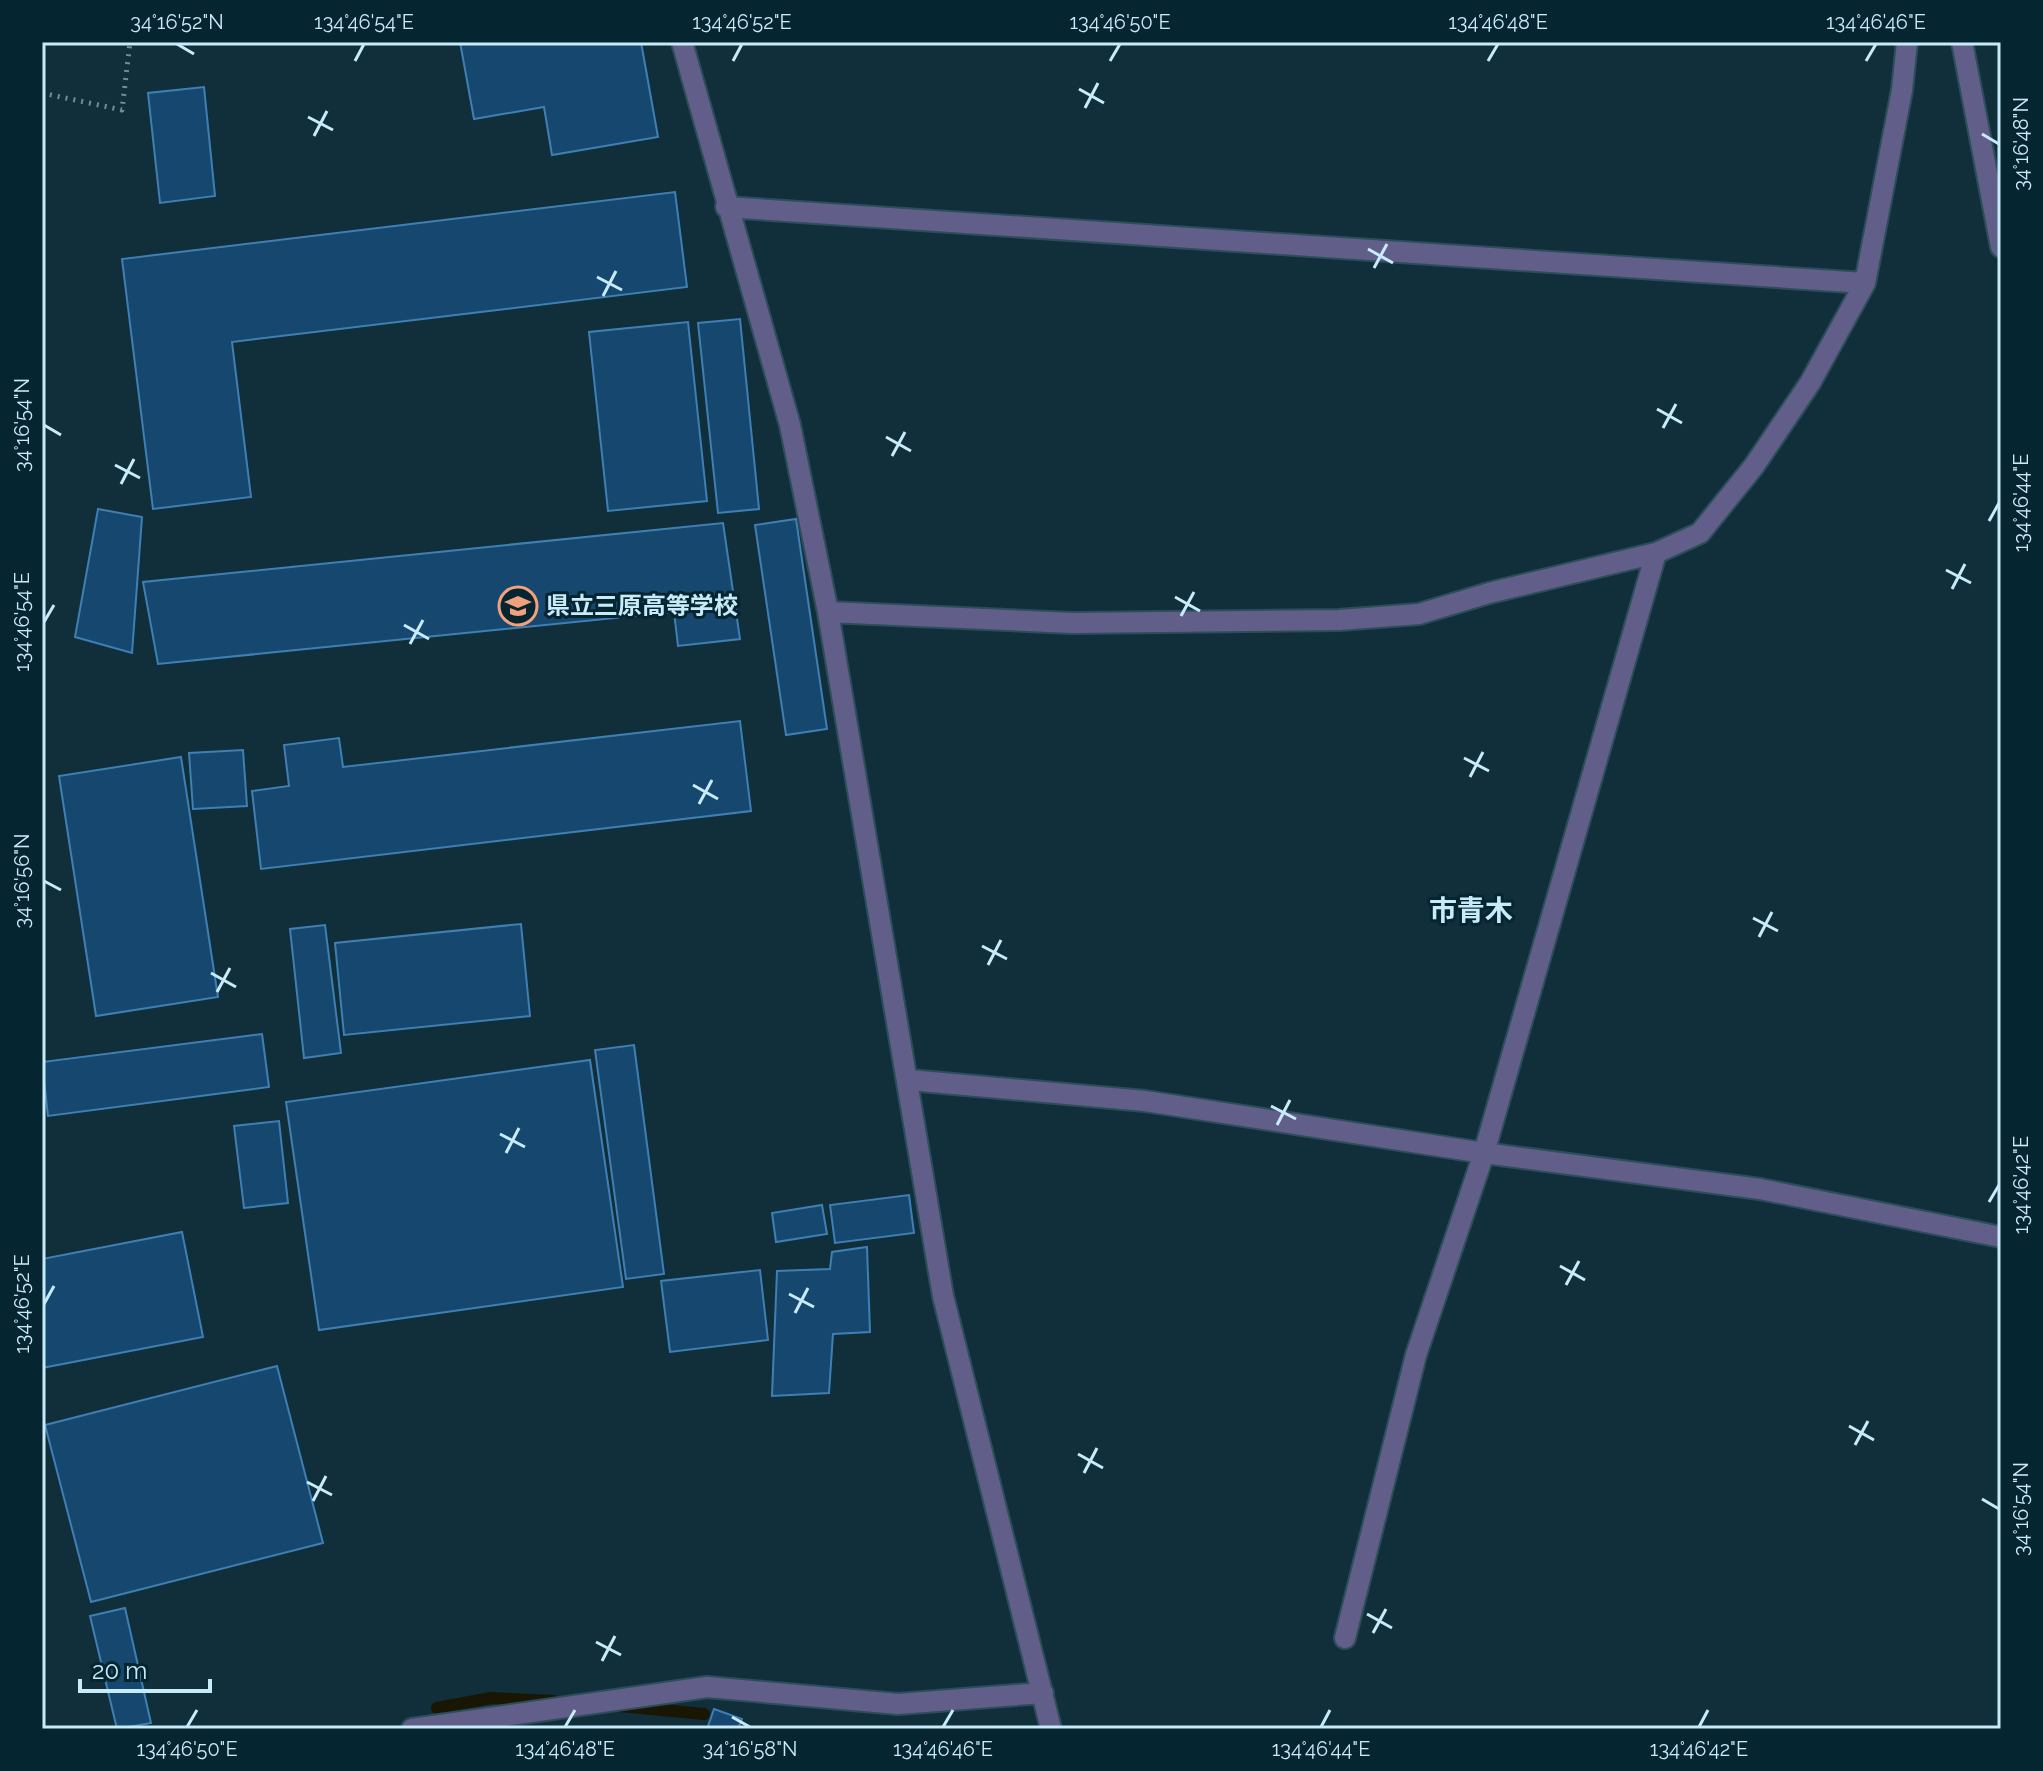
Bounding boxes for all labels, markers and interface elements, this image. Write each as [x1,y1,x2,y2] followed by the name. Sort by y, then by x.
[130,10,224,34] text: 34°16'52"N
[314,10,414,34] text: 134°46'54"E
[692,10,792,34] text: 134°46'52"E
[1069,10,1171,34] text: 134°46'50"E
[1448,10,1548,34] text: 134°46'48"E
[1826,10,1926,34] text: 134°46'46"E
[2009,97,2033,191] text: 34°16'48"N
[10,378,34,472] text: 34°16'54"N
[2009,454,2033,552] text: 134°46'44"E
[10,572,34,672] text: 134°46'54"E
[497,585,539,627] school or university icon: 県立三原高等学校
[546,591,738,620] place label: 県立三原高等学校
[10,833,34,929] text: 34°16'56"N
[1429,894,1513,927] district label: 市青木
[2009,1136,2033,1234] text: 134°46'42"E
[10,1254,34,1354] text: 134°46'52"E
[2009,1462,2033,1556] text: 34°16'54"N
[80,1643,210,1693] scale bar
[92,1656,147,1685] text: 20 m
[136,1737,238,1761] text: 134°46'50"E
[515,1737,615,1761] text: 134°46'48"E
[703,1737,797,1761] text: 34°16'58"N
[893,1737,993,1761] text: 134°46'46"E
[1272,1737,1370,1761] text: 134°46'44"E
[1650,1737,1748,1761] text: 134°46'42"E

